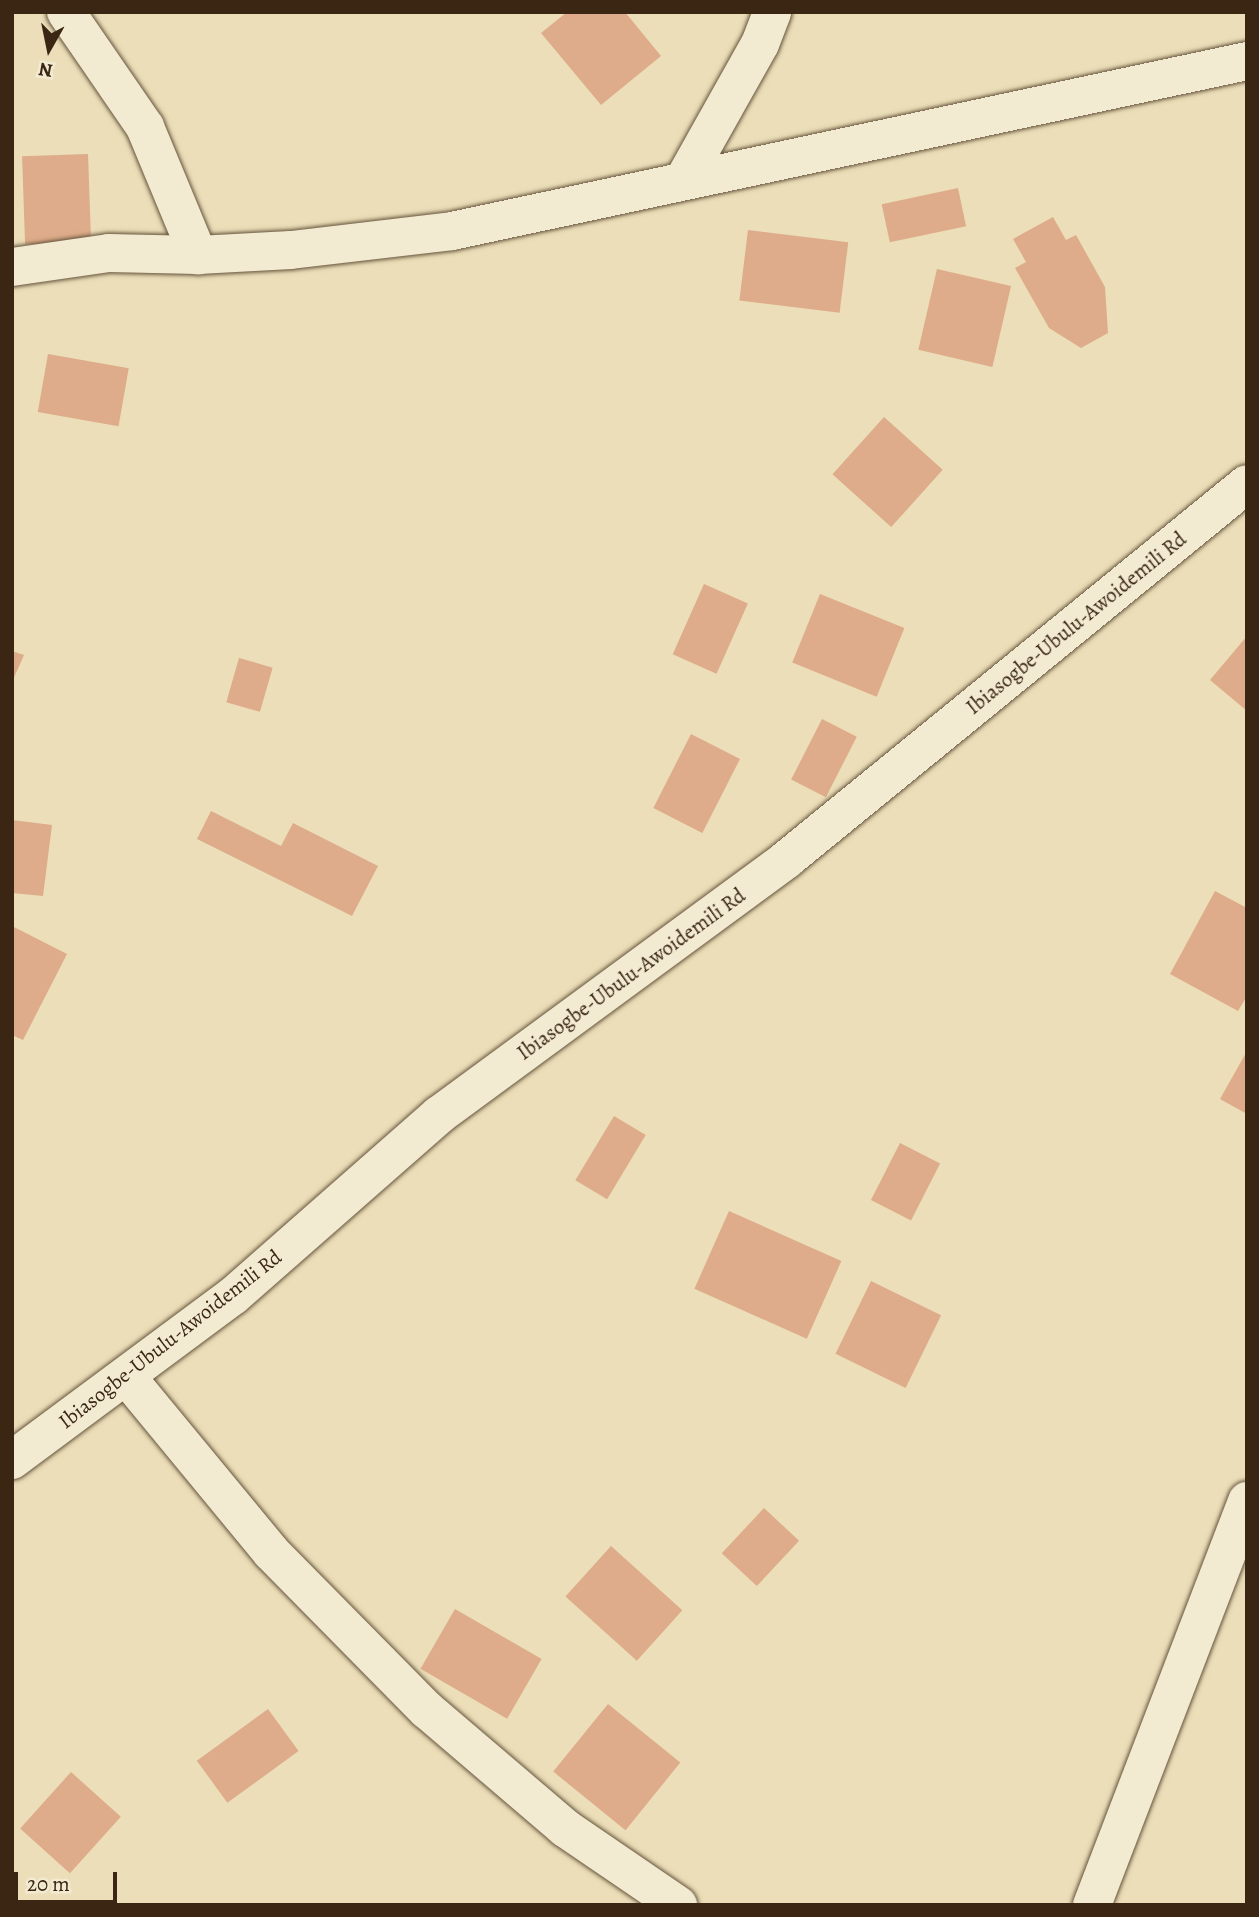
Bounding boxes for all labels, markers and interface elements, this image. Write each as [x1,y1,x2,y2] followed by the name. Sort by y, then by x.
[14,14,84,84] north arrow
[37,56,55,84] text: N
[961,526,1191,720] street label: Ibiasogbe-Ubulu-Awoidemili Rd
[512,883,750,1065] street label: Ibiasogbe-Ubulu-Awoidemili Rd
[53,1244,287,1434] street label: Ibiasogbe-Ubulu-Awoidemili Rd
[18,1857,121,1901] scale bar
[27,1870,70,1898] text: 20 m

